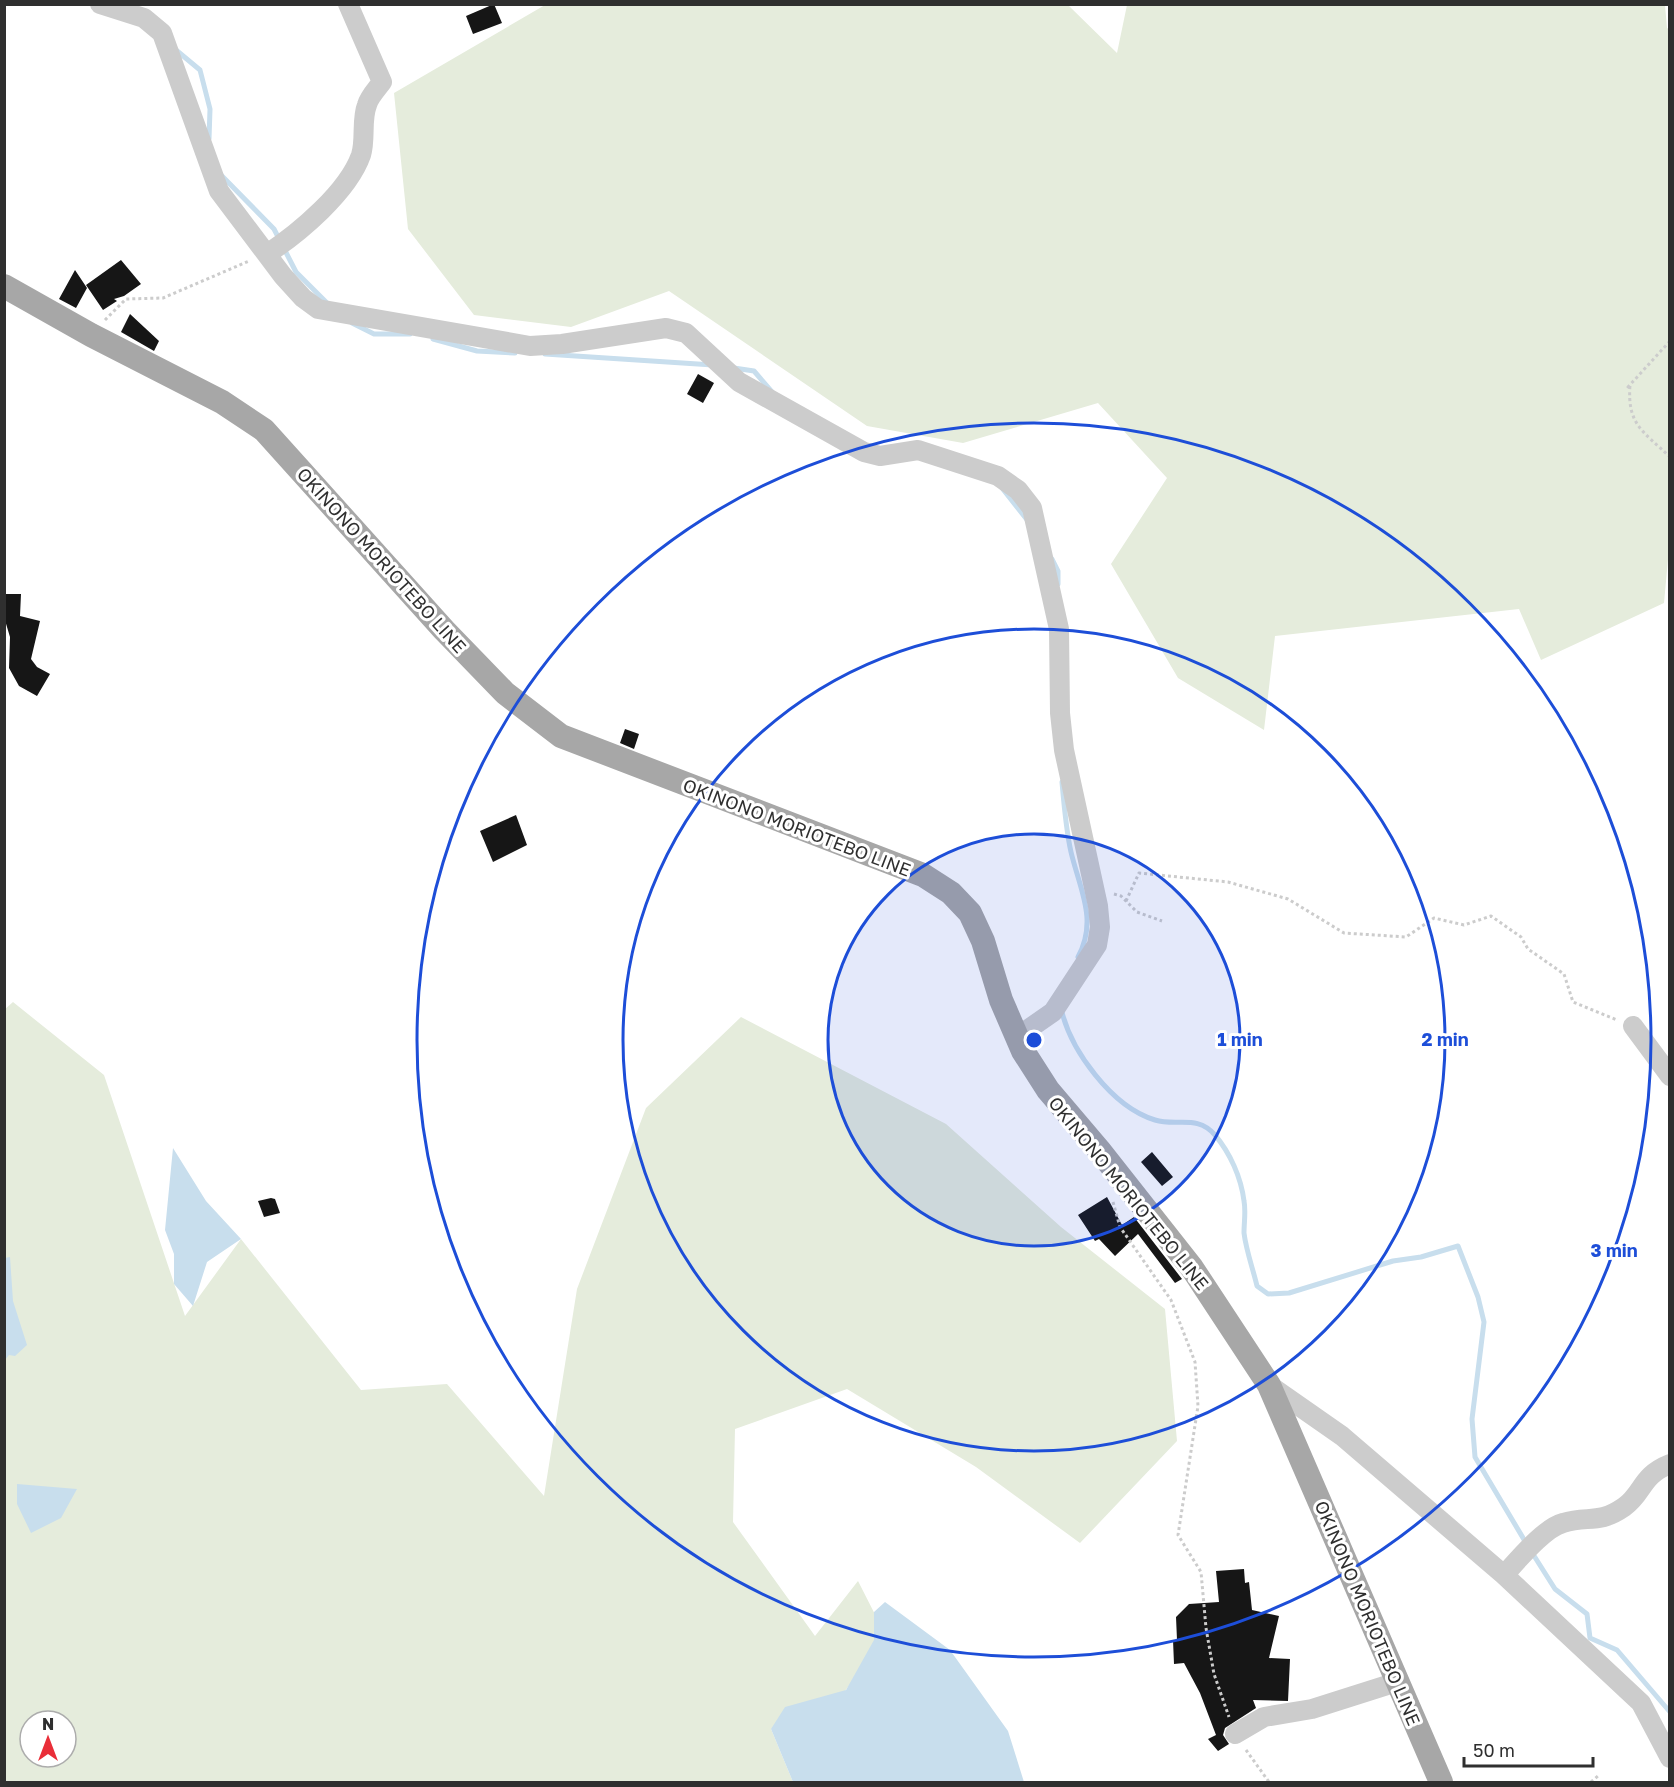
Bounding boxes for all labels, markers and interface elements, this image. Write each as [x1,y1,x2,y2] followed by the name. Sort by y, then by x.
[293,463,471,657] street label: OKINONO MORIOTEBO LINE
[680,773,914,881] street label: OKINONO MORIOTEBO LINE
[1217,1028,1263,1050] text: 1 min
[1421,1028,1469,1050] text: 2 min
[1024,1030,1044,1050] centre of rings
[1044,1092,1214,1294] street label: OKINONO MORIOTEBO LINE
[1590,1239,1638,1261] text: 3 min
[1311,1497,1425,1729] street label: OKINONO MORIOTEBO LINE
[18,1709,78,1769] north arrow
[42,1714,54,1734] text: N
[1464,1730,1593,1768] scale bar
[1473,1739,1515,1761] text: 50 m

